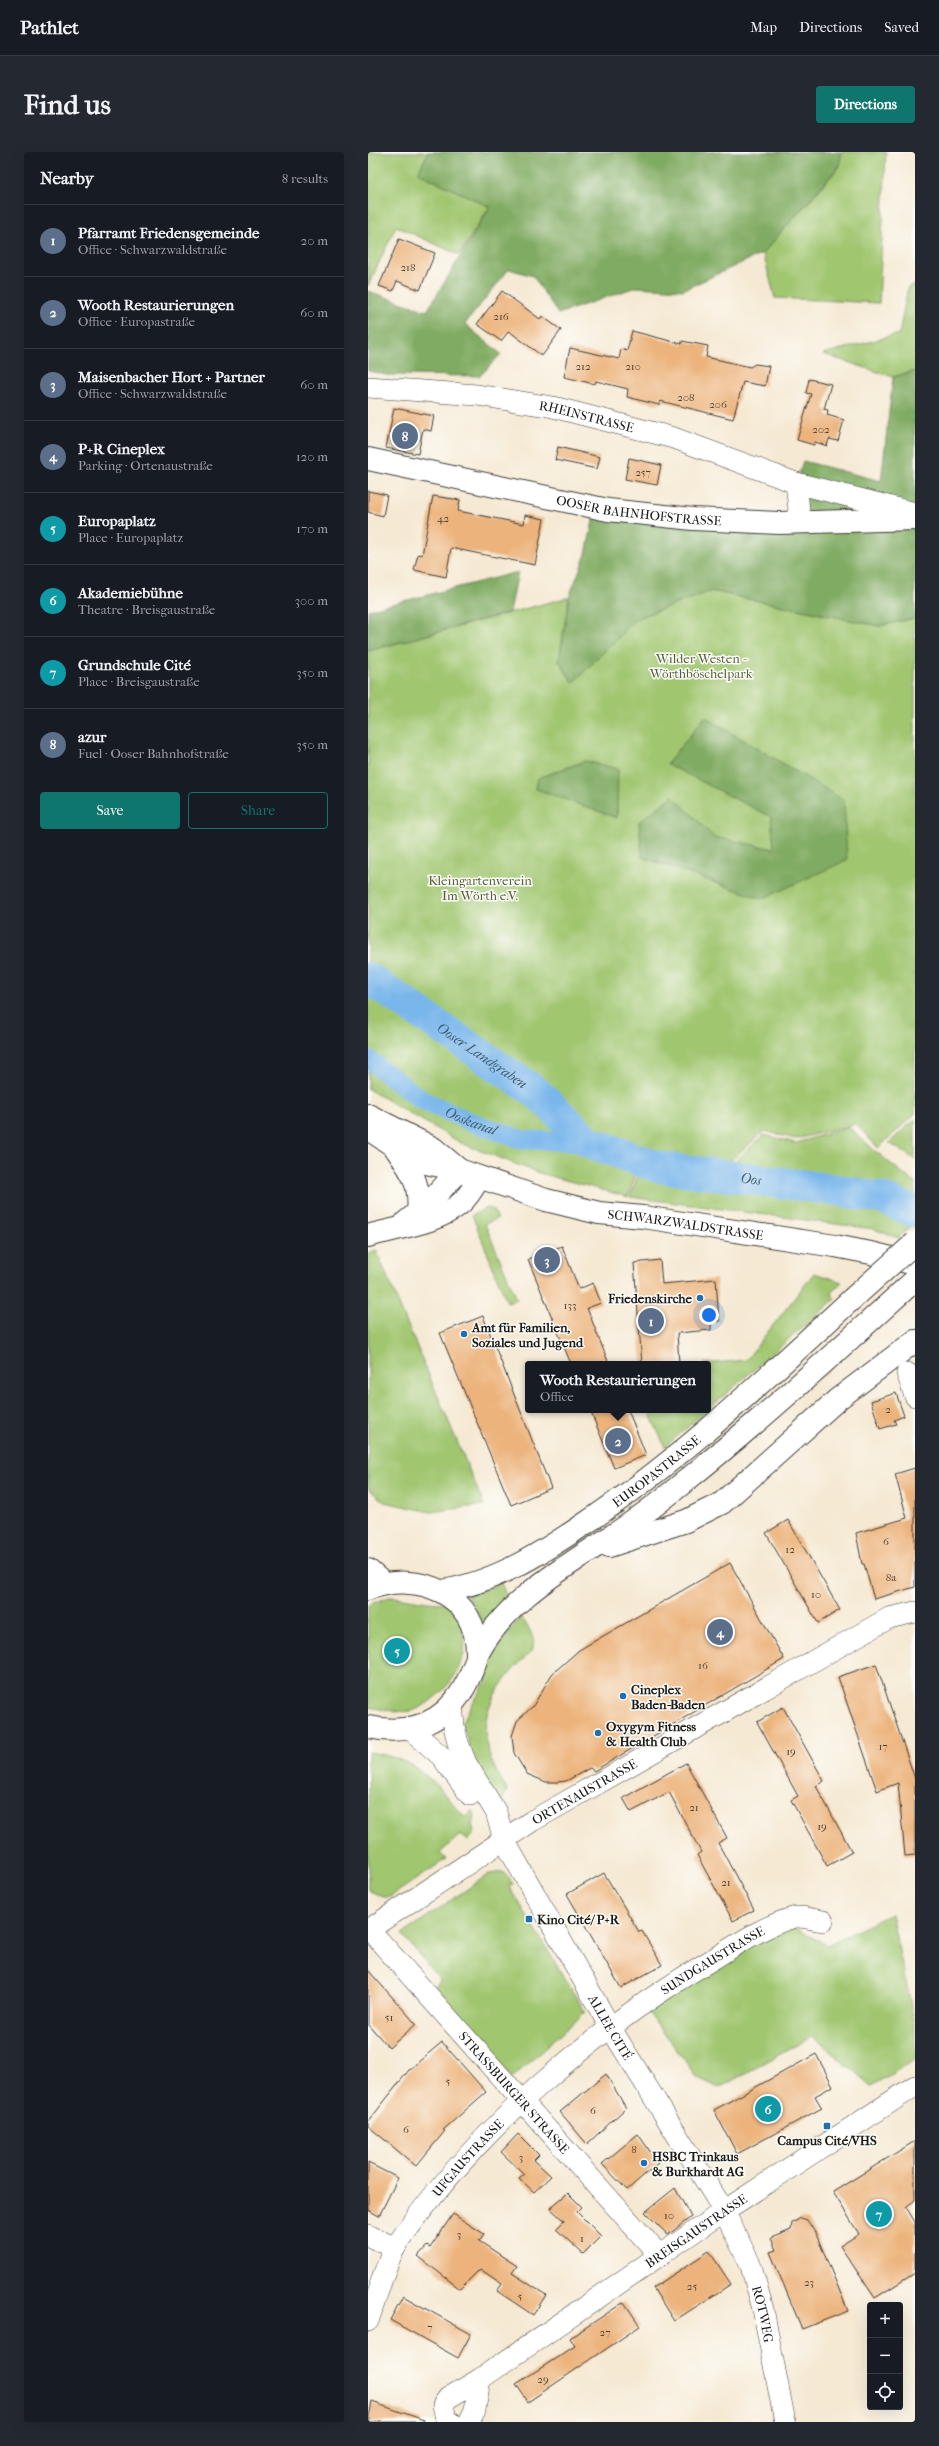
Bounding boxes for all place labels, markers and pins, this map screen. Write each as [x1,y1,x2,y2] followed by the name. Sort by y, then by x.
[392,421,418,451] pin: 8
[534,1245,560,1275] pin: 3
[607,1291,693,1306] place label: Friedenskirche
[695,1293,705,1303] marker: Friedenskirche
[638,1306,664,1336] pin: 1
[471,1320,584,1351] place label: Amt für Familien, Soziales und Jugend
[459,1329,469,1339] marker: Amt für Familien, Soziales und Jugend
[605,1426,631,1456] pin: 2
[707,1617,733,1647] pin: 4
[384,1636,410,1666] pin: 5
[631,1682,706,1712] place label: Cineplex Baden-Baden
[618,1691,628,1701] marker: Cineplex Baden-Baden
[606,1719,696,1749] place label: Oxygym Fitness & Health Club
[593,1728,603,1738] marker: Oxygym Fitness & Health Club
[537,1912,621,1927] place label: Kino Cité/ P+R
[524,1914,534,1924] marker: Kino Cité/ P+R
[755,2094,781,2124] pin: 6
[822,2121,832,2131] marker: Campus Cité/VHS
[777,2133,877,2149] place label: Campus Cité/VHS
[652,2149,745,2179] place label: HSBC Trinkaus & Burkhardt AG
[639,2158,649,2168] marker: HSBC Trinkaus & Burkhardt AG
[866,2199,892,2229] pin: 7

